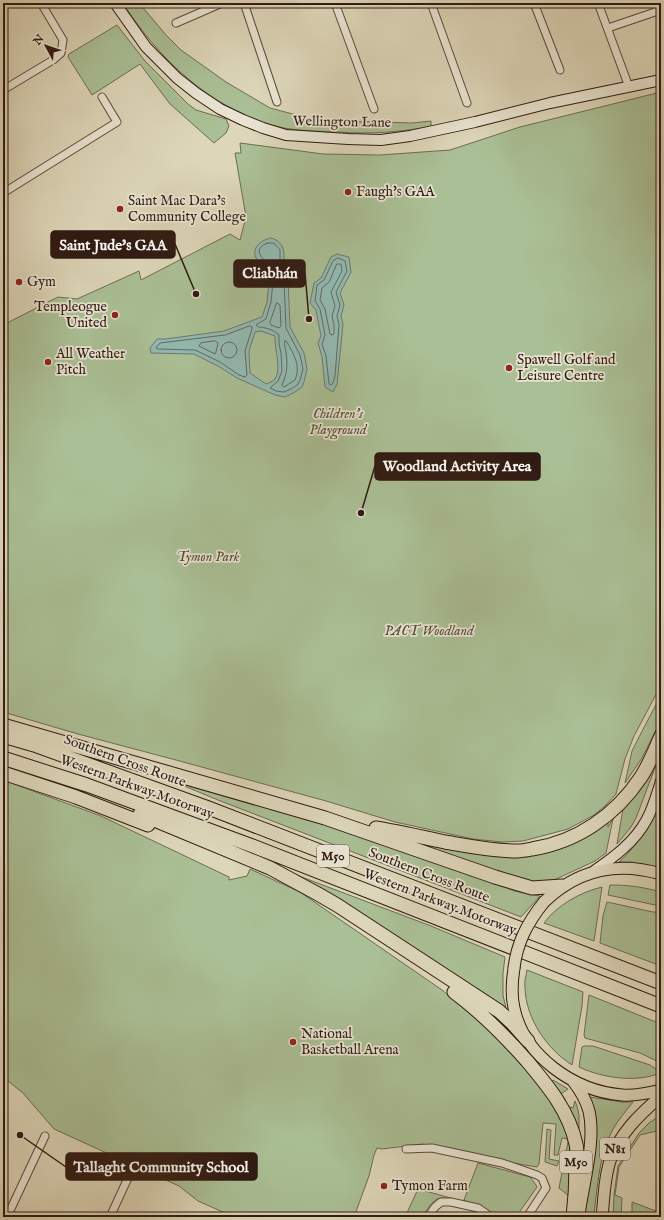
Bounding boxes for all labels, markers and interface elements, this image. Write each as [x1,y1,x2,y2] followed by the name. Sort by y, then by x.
[26,26,66,66] north arrow
[30,32,48,49] text: N
[293,112,392,132] street label: Wellington Lane
[356,183,435,201] place label: Faugh's GAA
[343,187,353,197] marker: Faugh's GAA
[128,192,246,226] place label: Saint Mac Dara's Community College
[115,204,125,214] marker: Saint Mac Dara's Community College
[51,231,175,258] callout: Saint Jude's GAA
[59,236,168,255] text: Saint Jude's GAA
[234,260,305,287] callout: Cliabhán
[242,264,298,283] text: Cliabhán
[27,273,56,291] place label: Gym
[14,277,24,287] marker: Gym
[34,298,108,332] place label: Templeogue United
[110,310,120,320] marker: Templeogue United
[55,345,125,379] place label: All Weather Pitch
[517,351,616,385] place label: Spawell Golf and Leisure Centre
[43,357,53,367] marker: All Weather Pitch
[504,363,514,373] marker: Spawell Golf and Leisure Centre
[309,405,368,440] park label: Children's Playground
[375,453,540,480] callout: Woodland Activity Area
[382,457,532,476] text: Woodland Activity Area
[177,548,240,566] park label: Tymon Park
[384,622,475,640] park label: PACT Woodland
[62,731,189,792] street label: Southern Cross Route
[58,751,216,823] street label: Western Parkway Motorway
[366,844,493,907] street label: Southern Cross Route
[317,845,349,867] road number: M50
[361,864,519,940] street label: Western Parkway Motorway
[301,1025,400,1059] place label: National Basketball Arena
[288,1037,298,1047] marker: National Basketball Arena
[600,1138,630,1160] road number: N81
[560,1151,592,1173] road number: M50
[66,1153,257,1180] callout: Tallaght Community School
[72,1158,249,1177] text: Tallaght Community School
[392,1177,468,1195] place label: Tymon Farm
[379,1181,389,1191] marker: Tymon Farm

